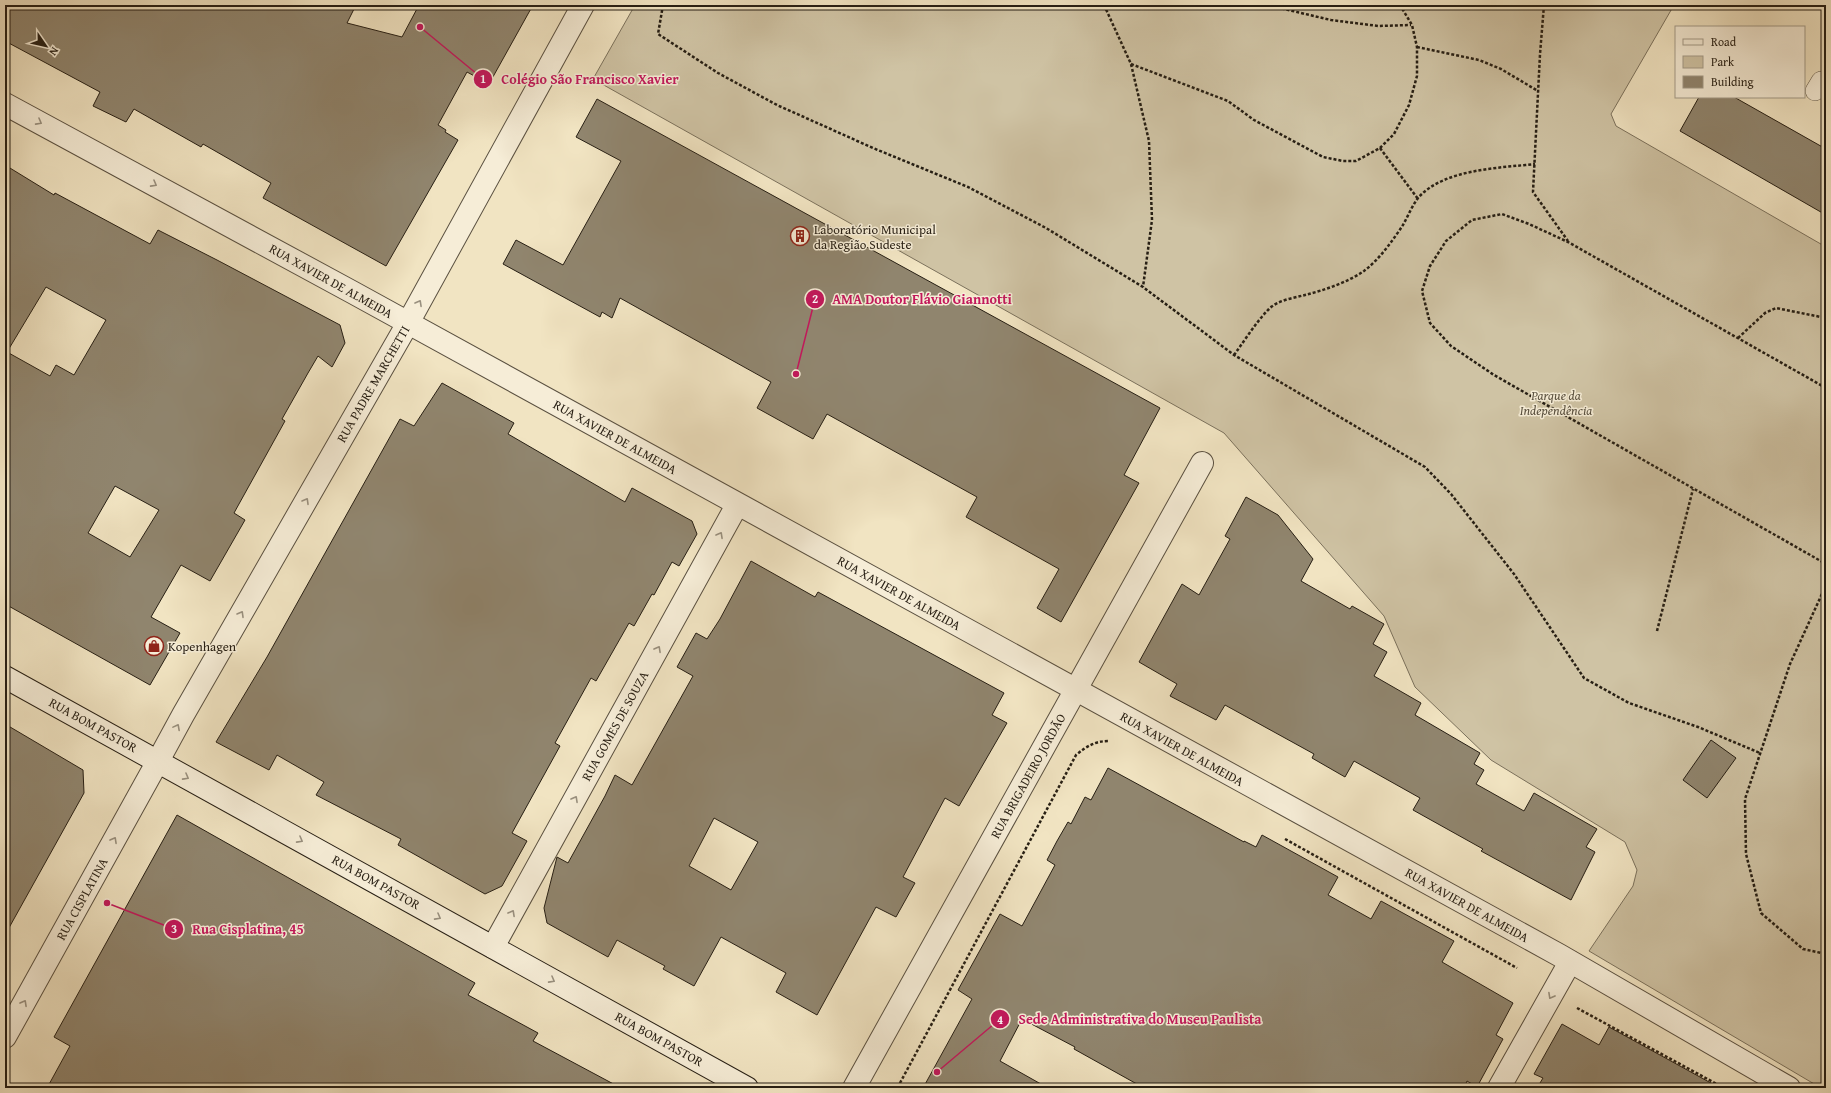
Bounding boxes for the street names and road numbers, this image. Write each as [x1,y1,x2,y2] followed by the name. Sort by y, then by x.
[266,239,396,323] street label: RUA XAVIER DE ALMEIDA
[332,322,414,446] street label: RUA PADRE MARCHETTI
[550,395,680,479] street label: RUA XAVIER DE ALMEIDA
[834,551,964,635] street label: RUA XAVIER DE ALMEIDA
[577,667,653,784] street label: RUA GOMES DE SOUZA
[46,693,141,757] street label: RUA BOM PASTOR
[1117,707,1247,791] street label: RUA XAVIER DE ALMEIDA
[986,710,1070,842] street label: RUA BRIGADEIRO JORDÃO
[329,850,424,914] street label: RUA BOM PASTOR
[51,854,113,944] street label: RUA CISPLATINA
[1402,863,1532,947] street label: RUA XAVIER DE ALMEIDA
[612,1007,707,1071] street label: RUA BOM PASTOR

